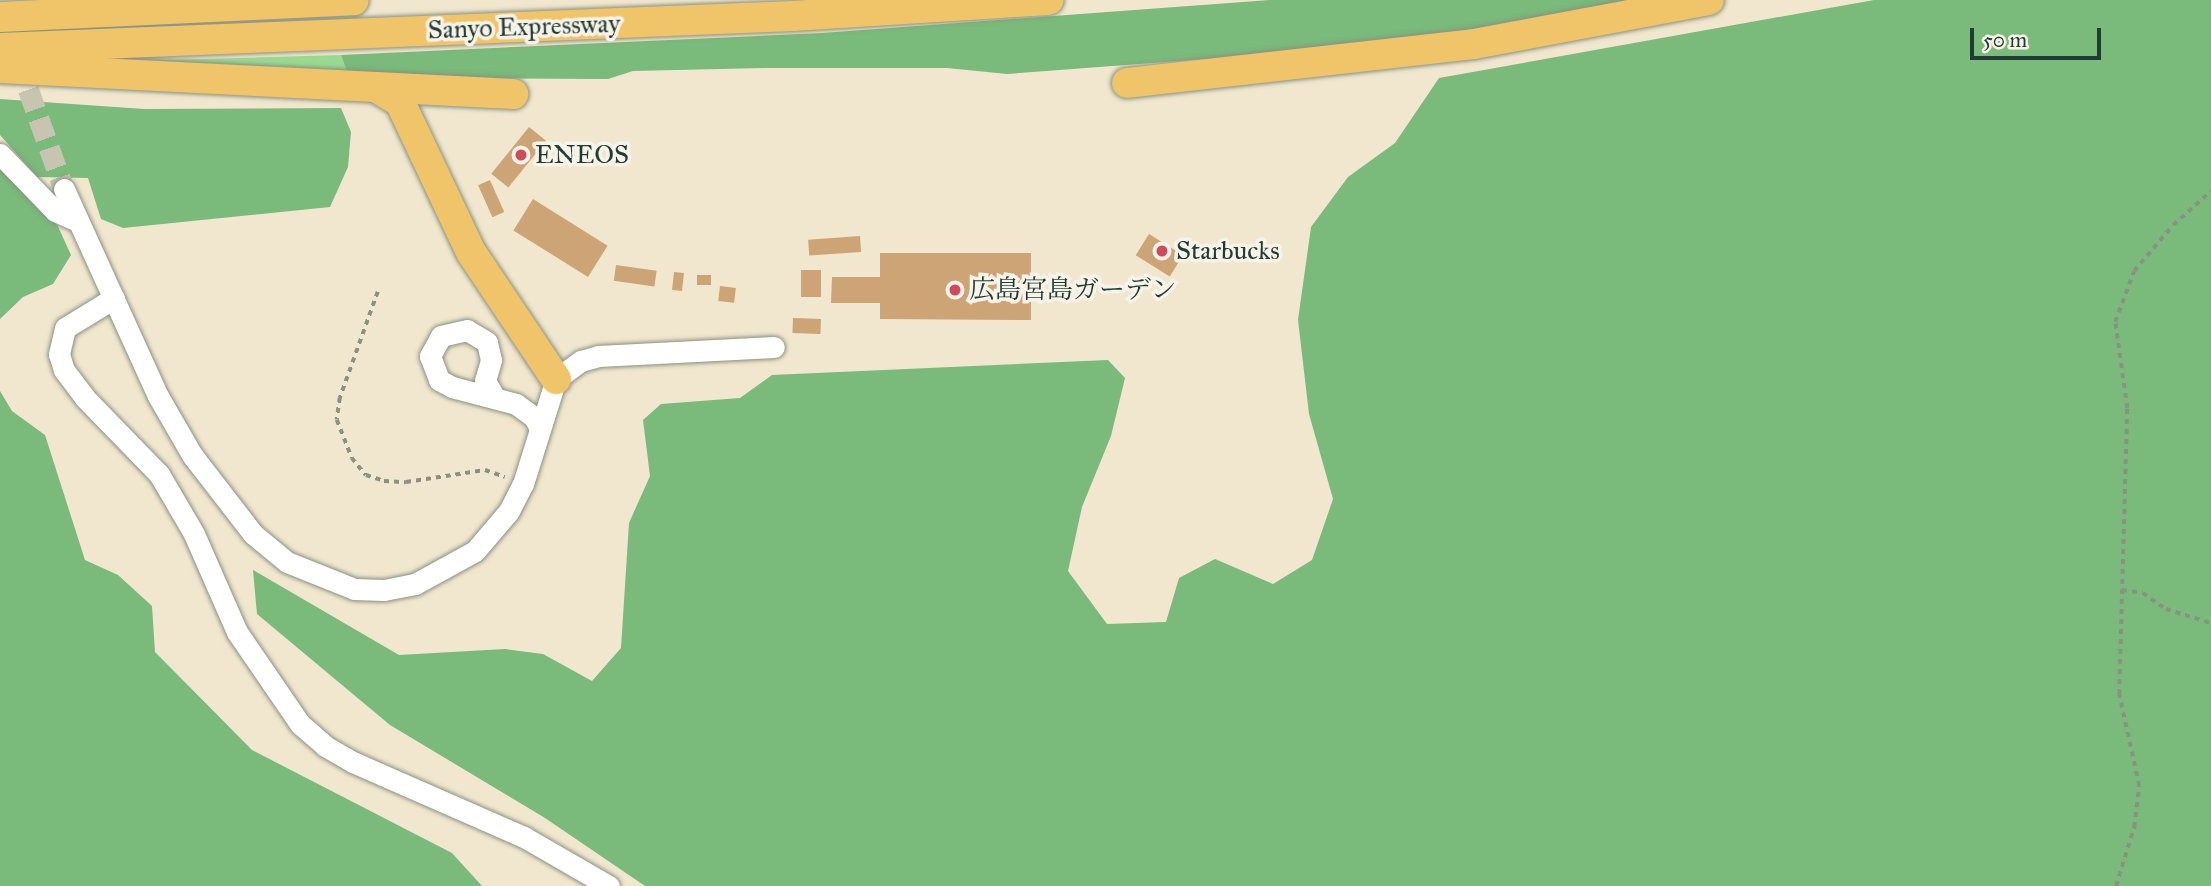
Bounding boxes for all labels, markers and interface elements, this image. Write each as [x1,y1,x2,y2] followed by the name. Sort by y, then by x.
[427,8,621,46] street label: Sanyo Expressway
[1973,14,2104,58] scale bar
[1983,27,2027,53] text: 50 m
[535,139,629,171] place label: ENEOS
[513,147,529,163] marker: ENEOS
[1176,235,1280,267] place label: Starbucks
[1154,243,1170,259] marker: Starbucks
[969,274,1177,306] place label: 広島宮島ガーデン
[947,282,963,298] marker: 広島宮島ガーデン

